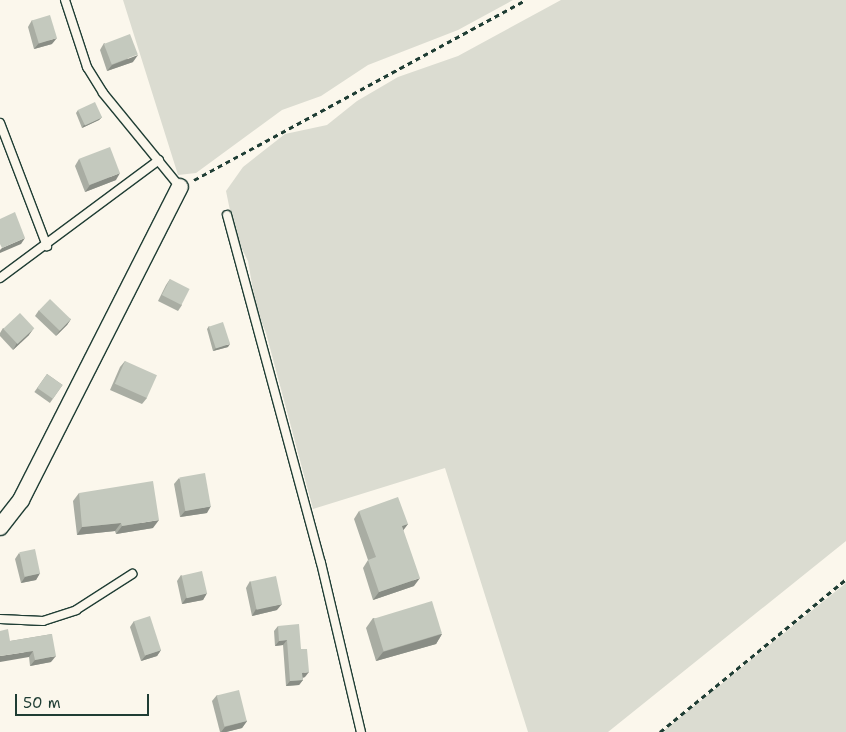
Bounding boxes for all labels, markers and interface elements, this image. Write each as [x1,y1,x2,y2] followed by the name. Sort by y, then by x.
[18,684,151,716] scale bar
[23,693,61,713] text: 50 m

